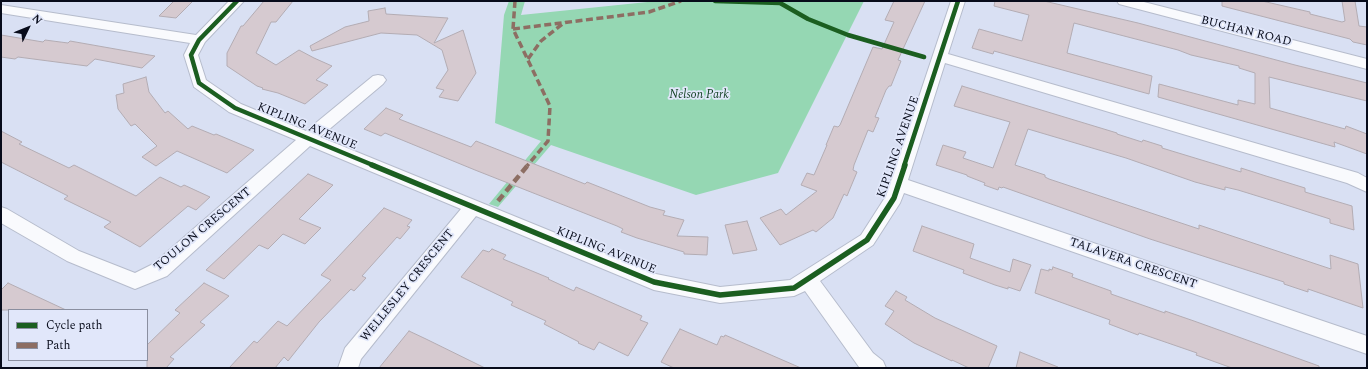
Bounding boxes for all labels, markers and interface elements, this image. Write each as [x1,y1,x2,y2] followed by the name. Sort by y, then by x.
[8,8,48,48] north arrow
[28,10,46,29] text: N
[1199,14,1293,50] street label: BUCHAN ROAD
[669,89,729,103] park label: Nelson Park
[875,94,923,200] street label: KIPLING AVENUE
[255,100,359,154] street label: KIPLING AVENUE
[152,185,254,275] street label: TOULON CRESCENT
[554,224,658,278] street label: KIPLING AVENUE
[358,227,458,345] street label: WELLESLEY CRESCENT
[1067,235,1199,293] street label: TALAVERA CRESCENT
[8,309,148,361] legend
[46,316,103,335] text: Cycle path
[46,336,71,355] text: Path

